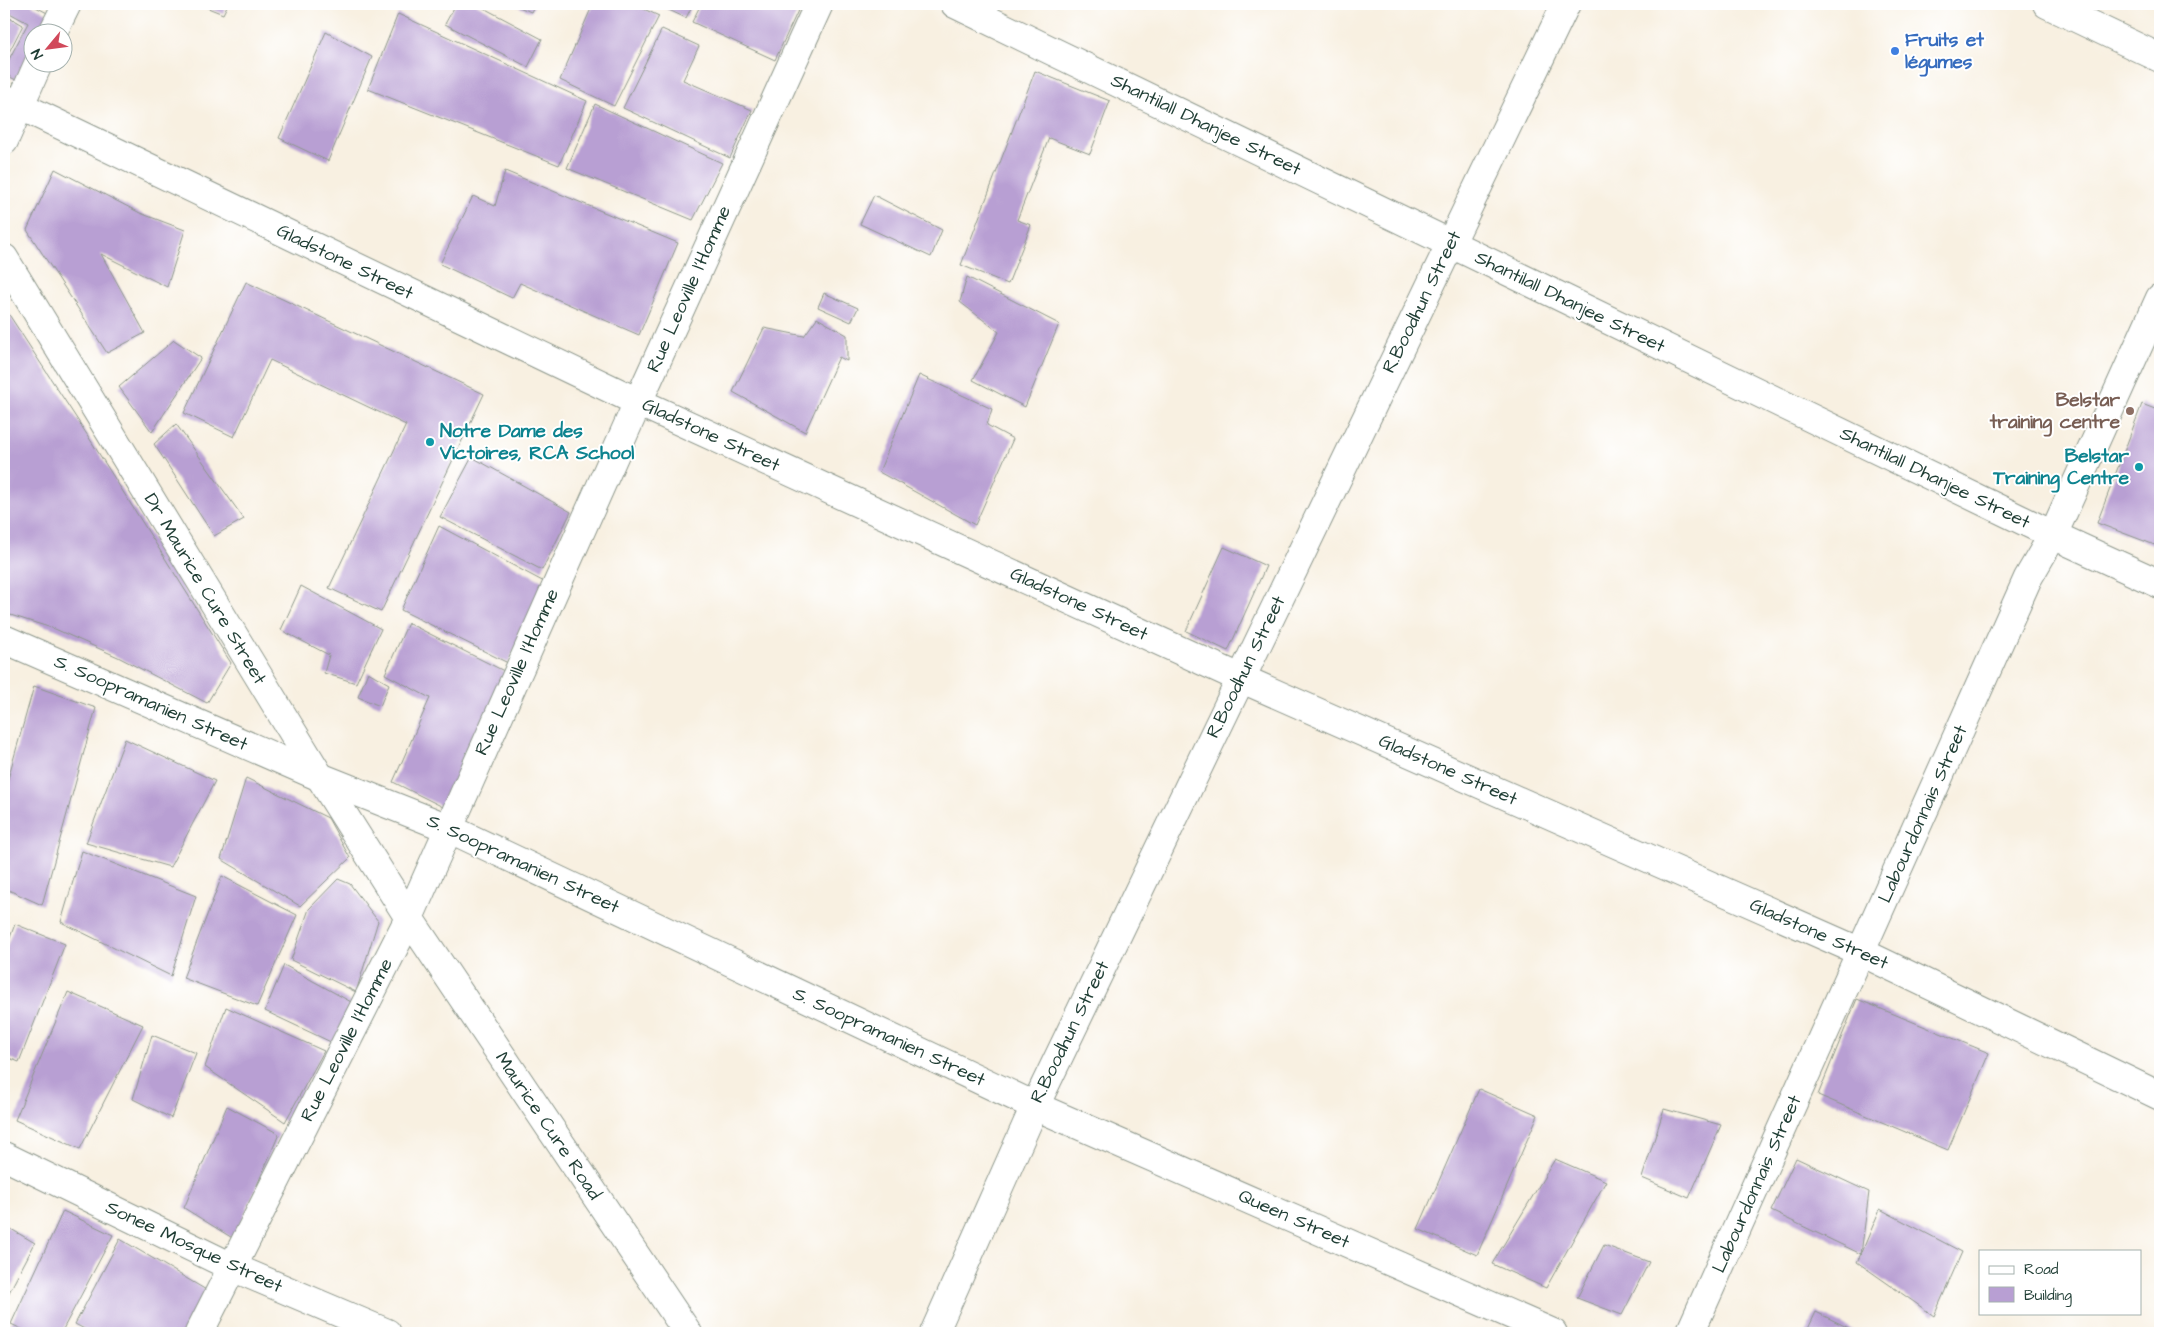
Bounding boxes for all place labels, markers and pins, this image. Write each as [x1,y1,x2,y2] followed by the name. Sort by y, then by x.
[1905,27,1984,77] place label: Fruits et légumes
[1889,45,1901,57] marker: Fruits et légumes
[1989,387,2121,437] place label: Belstar training centre
[2124,405,2136,417] marker: Belstar training centre
[439,418,634,467] place label: Notre Dame des Victoires, RCA School
[424,436,436,448] marker: Notre Dame des Victoires, RCA School
[1992,443,2130,493] place label: Belstar Training Centre
[2133,461,2145,473] marker: Belstar Training Centre

